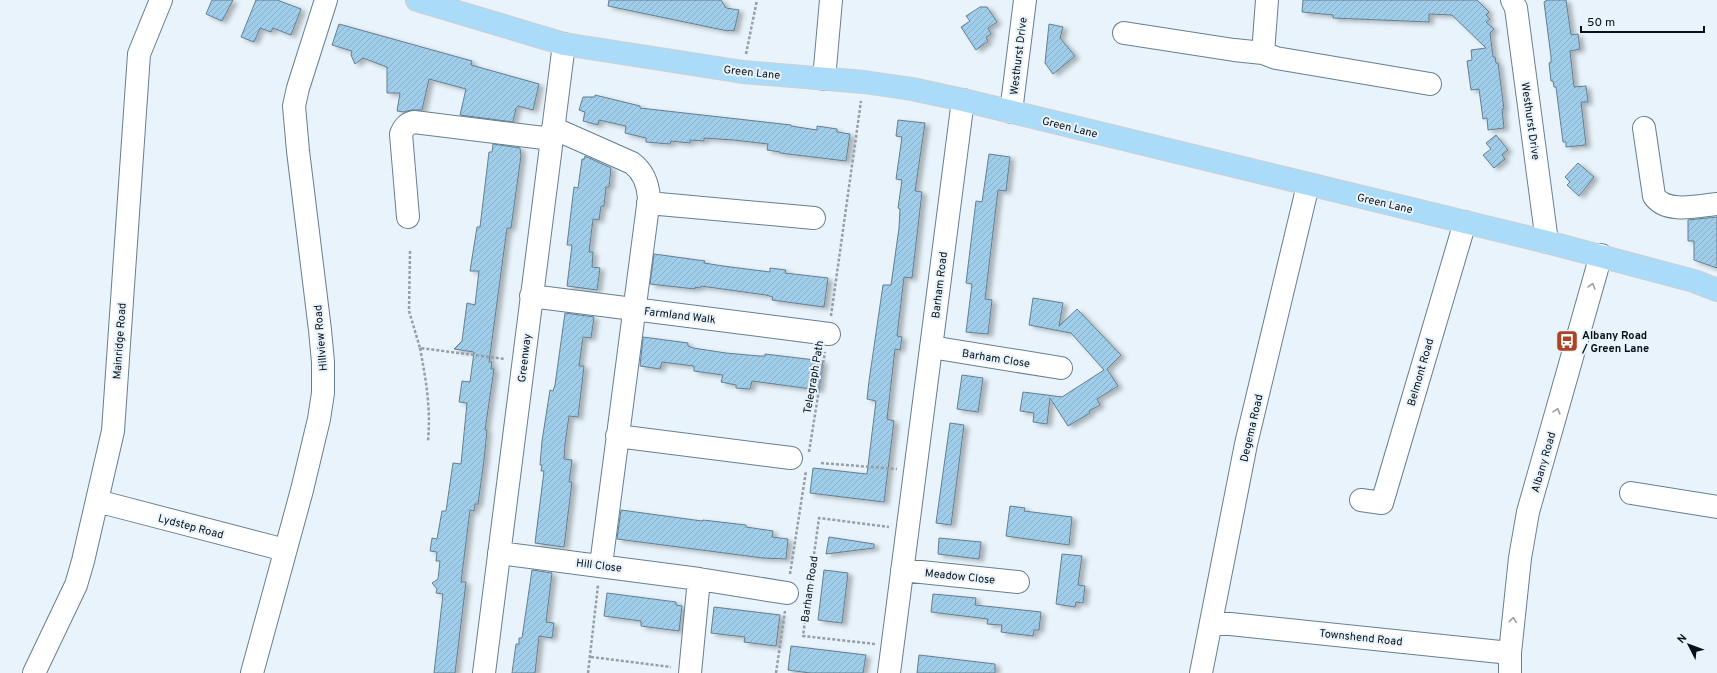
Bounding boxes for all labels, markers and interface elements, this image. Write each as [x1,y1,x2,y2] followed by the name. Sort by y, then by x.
[1581,8,1704,34] scale bar
[1587,15,1615,31] text: 50 m
[1007,16,1031,96] street label: Westhurst Drive
[723,63,781,83] street label: Green Lane
[1518,81,1542,161] street label: Westhurst Drive
[1040,114,1099,142] street label: Green Lane
[1355,191,1414,217] street label: Green Lane
[929,251,951,319] street label: Barham Road
[1587,283,1596,290] one-way arrow
[110,302,130,380] street label: Mainridge Road
[311,304,331,372] street label: Hillview Road
[643,305,717,327] street label: Farmland Walk
[1554,328,1580,354] bus stop icon: Albany Road / Green Lane
[1581,329,1649,356] place label: Albany Road / Green Lane
[515,333,535,383] street label: Greenway
[1405,337,1437,408] street label: Belmont Road
[801,339,827,415] street label: Telegraph Path
[961,347,1031,371] street label: Barham Close
[1237,393,1267,463] street label: Degema Road
[1552,408,1561,415] one-way arrow
[1529,430,1559,494] street label: Albany Road
[157,512,225,542] street label: Lydstep Road
[798,555,822,623] street label: Barham Road
[575,556,623,576] street label: Hill Close
[924,566,996,588] street label: Meadow Close
[1509,617,1518,623] one-way arrow
[1669,625,1709,665] north arrow
[1319,627,1403,649] street label: Townshend Road
[1674,631,1690,647] text: N

